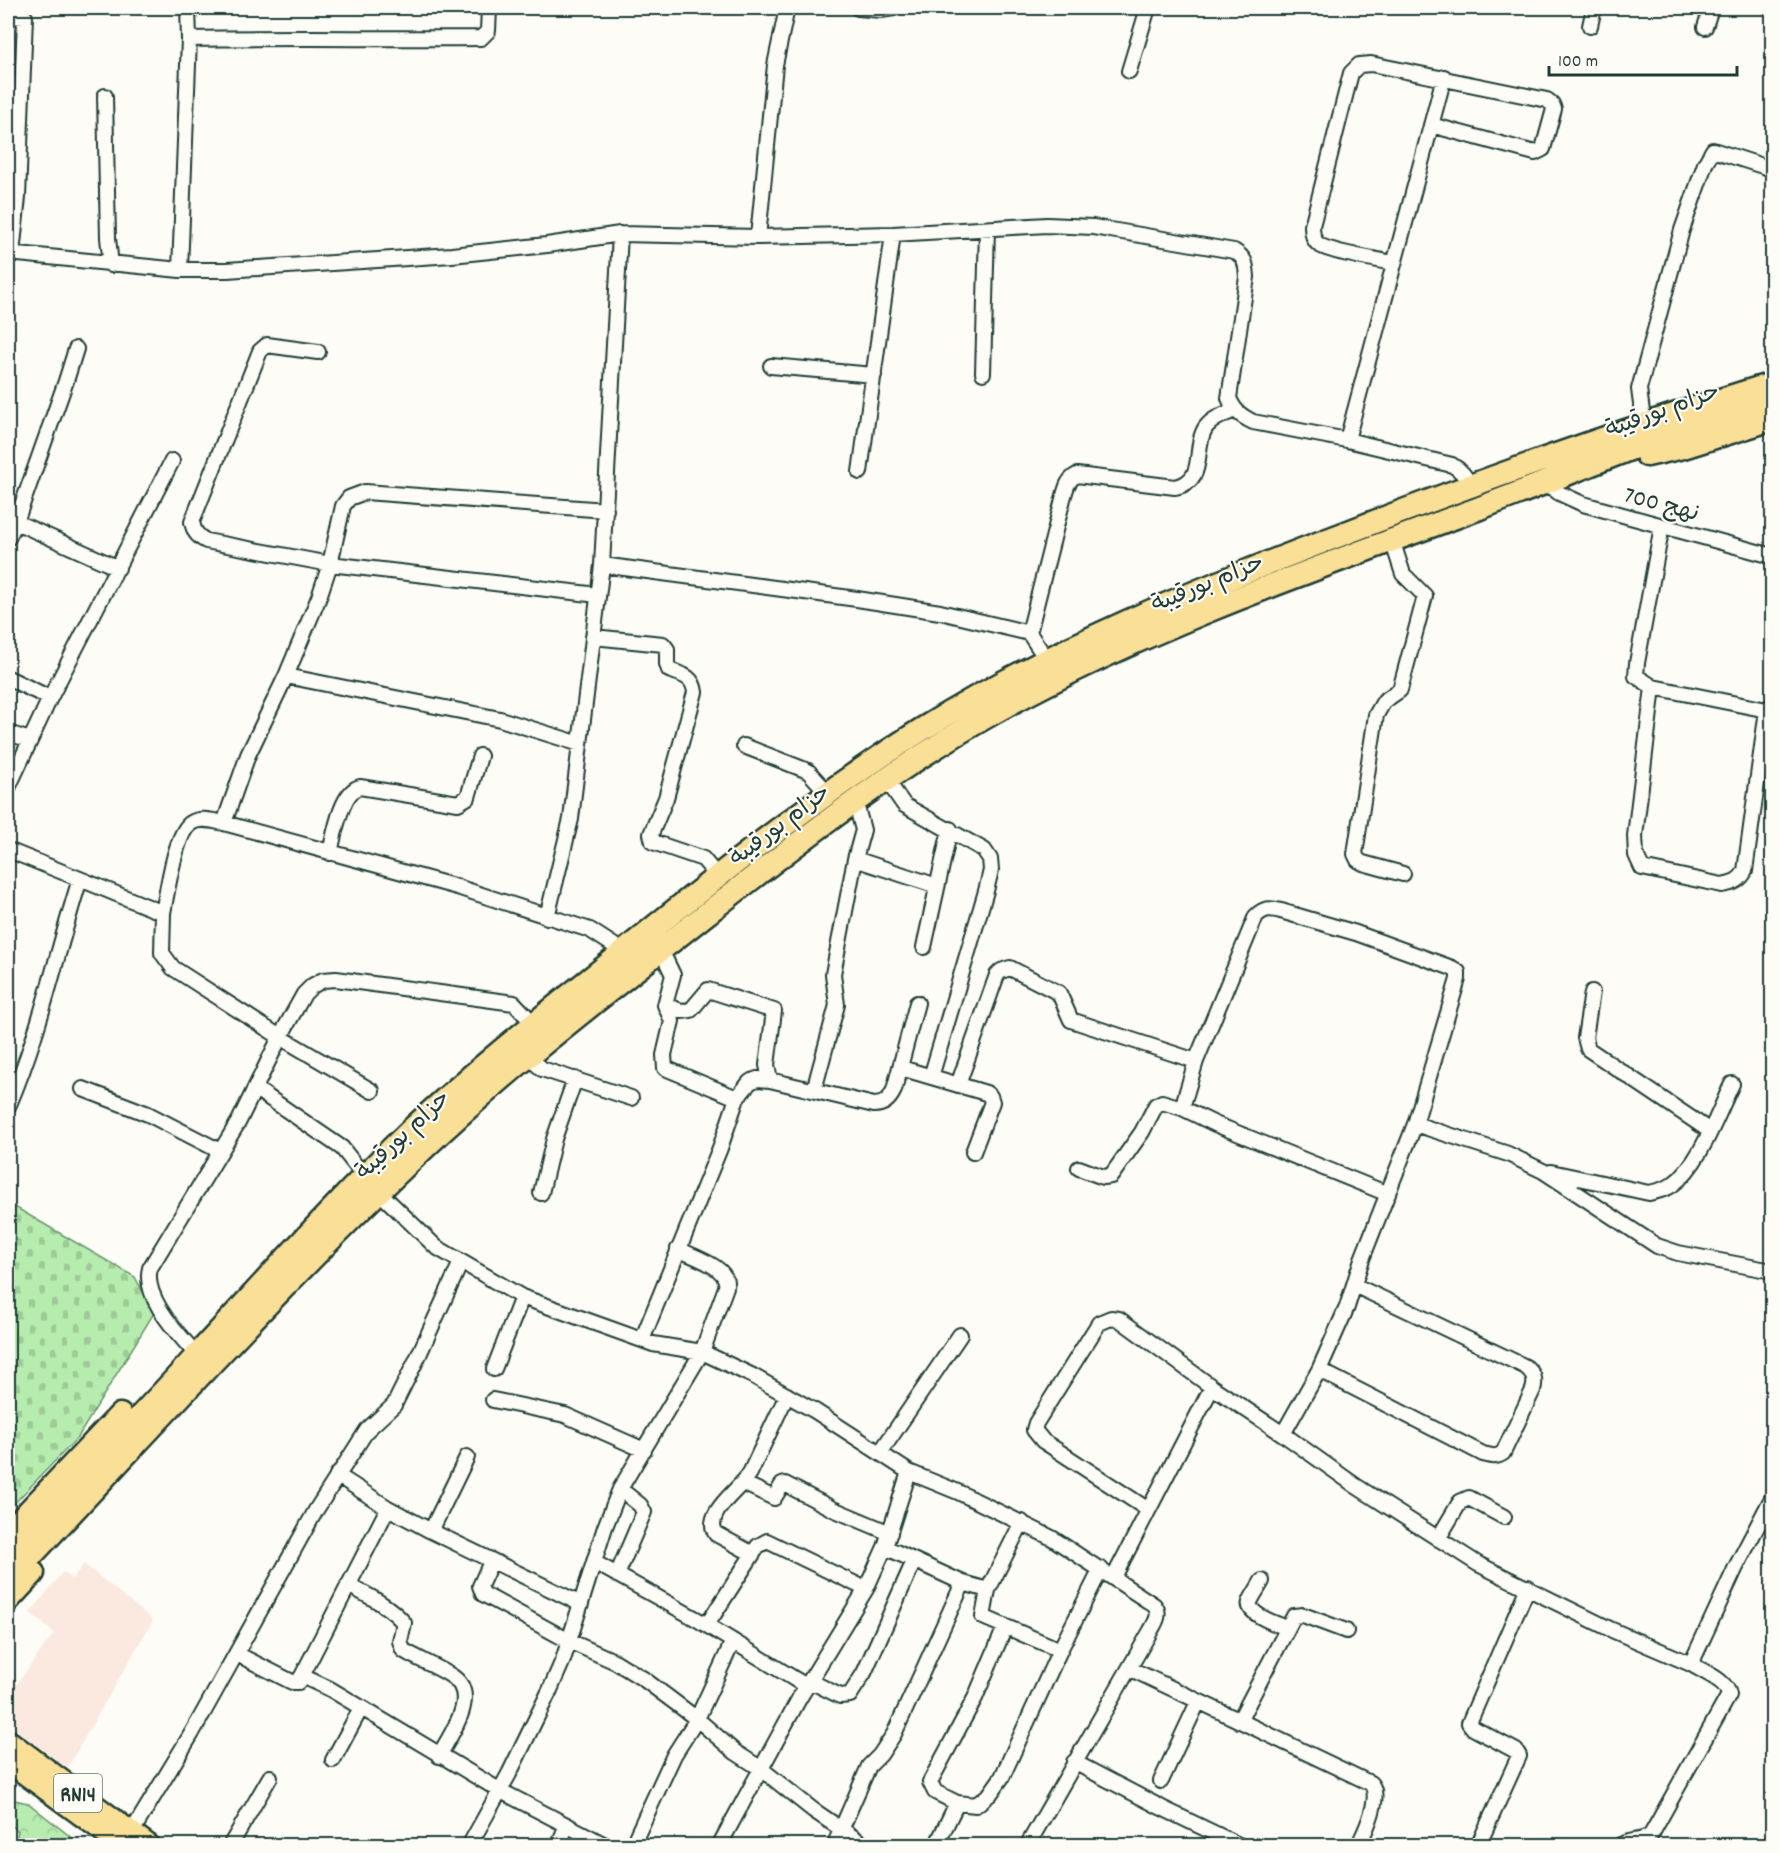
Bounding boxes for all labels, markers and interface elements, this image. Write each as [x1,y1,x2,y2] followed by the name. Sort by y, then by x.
[1549,39,1736,77] scale bar
[1558,50,1598,75] text: 100 m
[1601,375,1725,448] street label: حزام بورقيبة
[1620,480,1703,532] street label: نهج 700
[1146,547,1270,623] street label: حزام بورقيبة
[723,777,839,876] street label: حزام بورقيبة
[349,1083,459,1189] street label: حزام بورقيبة
[54,1774,102,1812] road number: RN14

